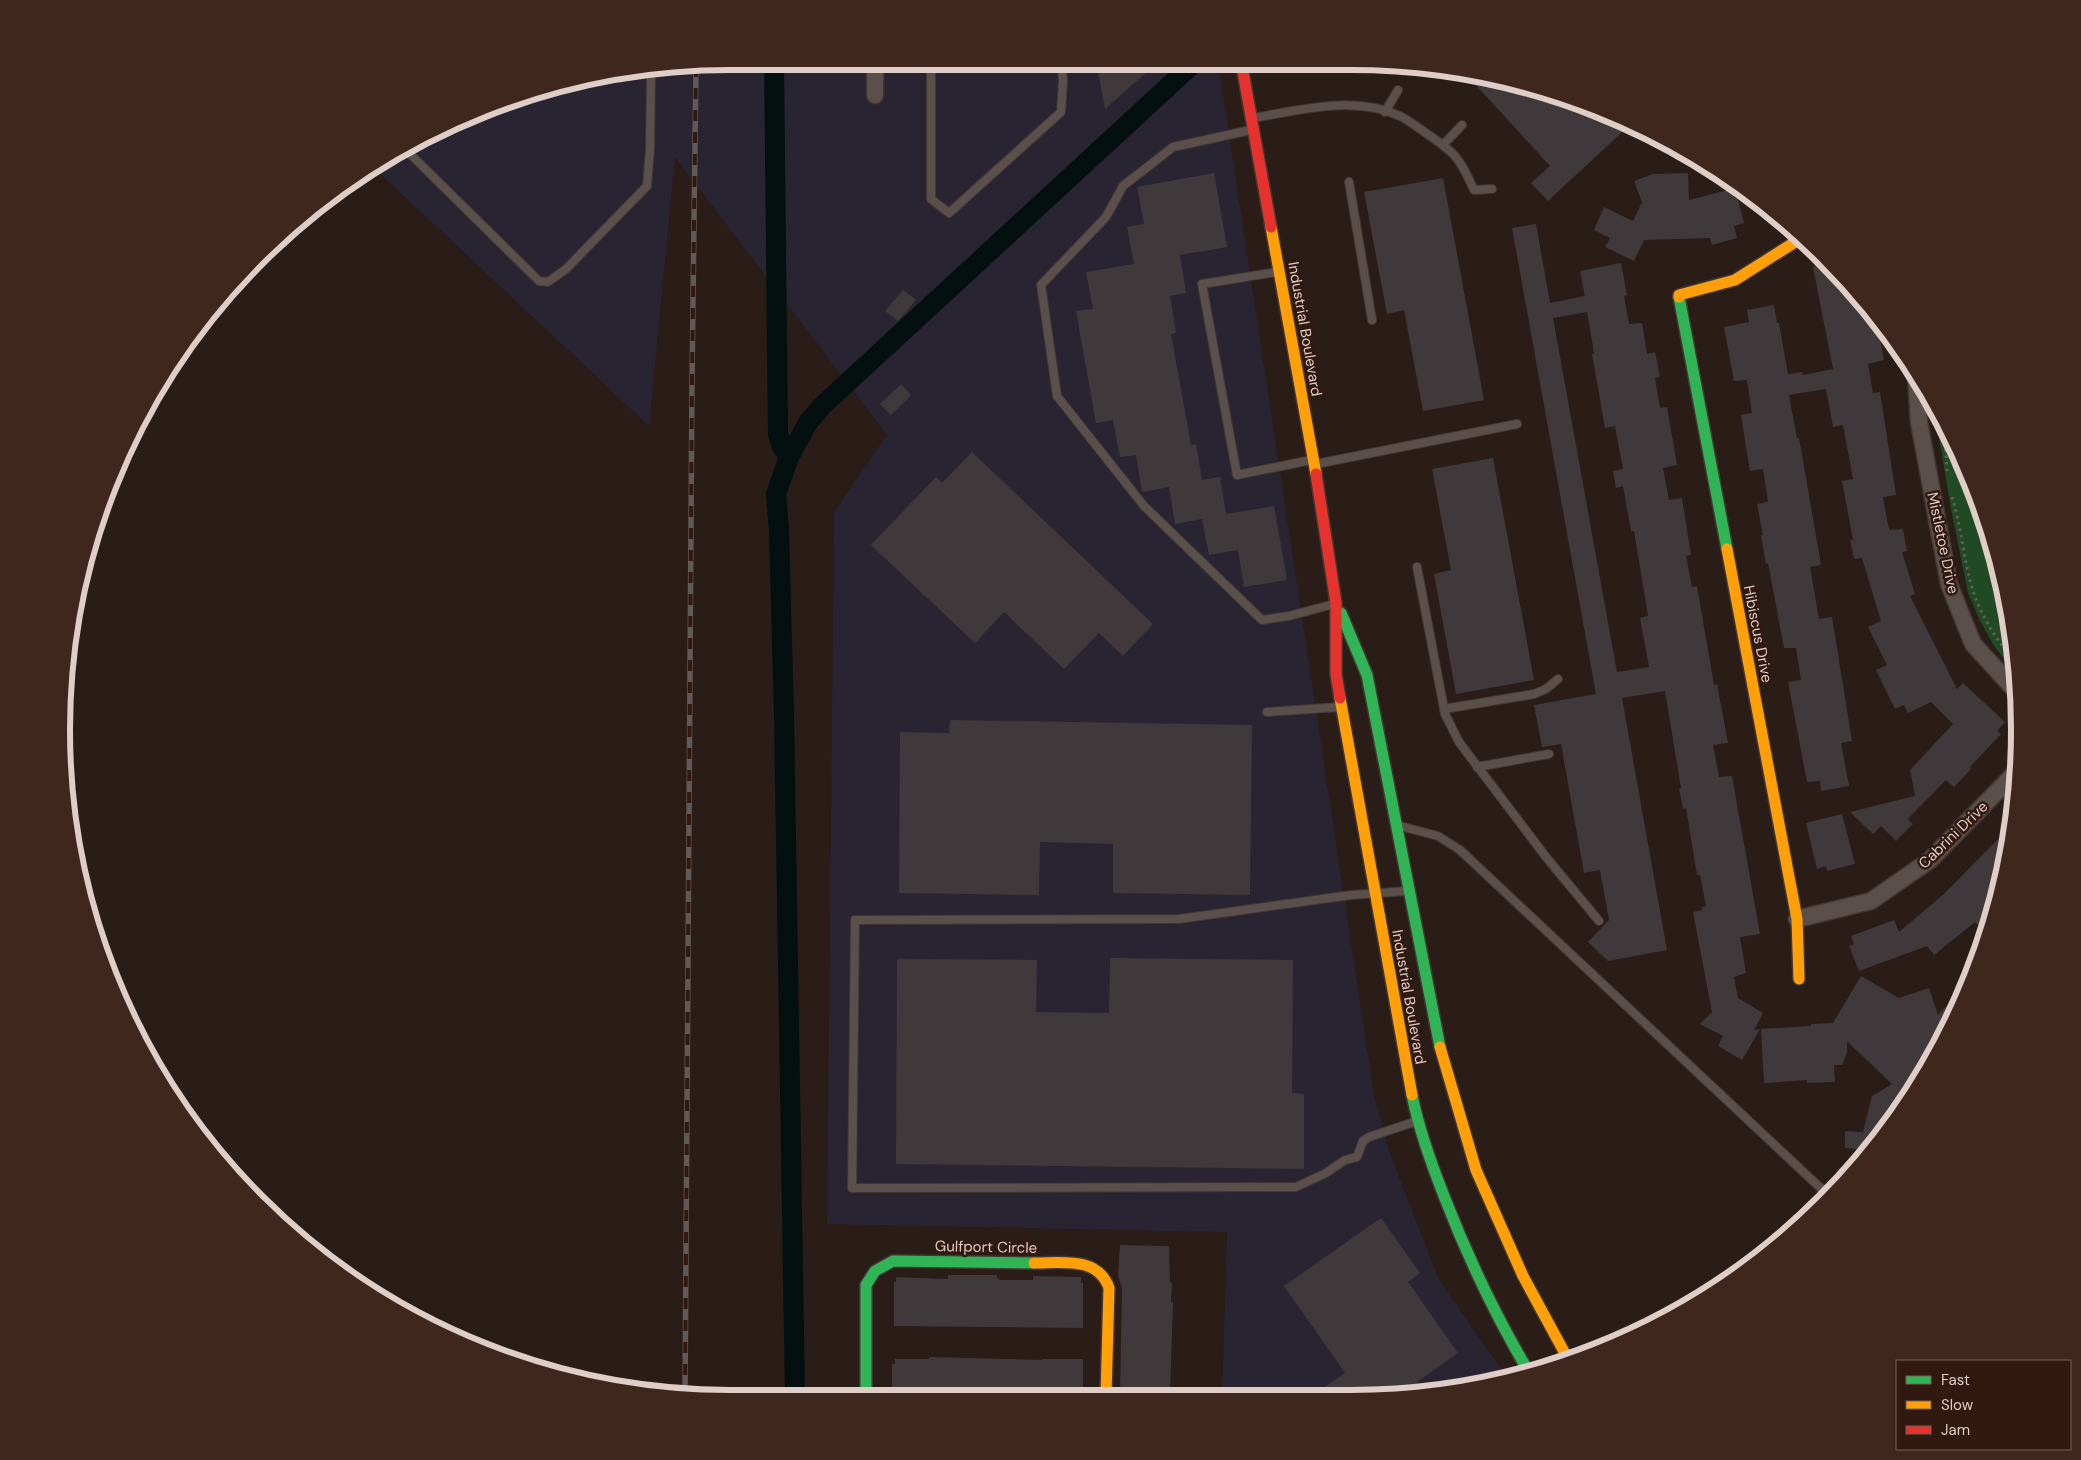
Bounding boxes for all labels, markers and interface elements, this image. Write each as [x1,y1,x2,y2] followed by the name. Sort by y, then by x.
[1283,260,1327,398] street label: Industrial Boulevard
[1922,490,1964,596] street label: Mistletoe Drive
[1739,584,1777,684] street label: Hibiscus Drive
[1914,797,1992,873] street label: Cabrini Drive
[1387,928,1431,1066] street label: Industrial Boulevard
[935,1236,1037,1258] street label: Gulfport Circle
[1896,1360,2071,1450] legend
[1941,1370,1970,1390] text: Fast
[1941,1395,1974,1415] text: Slow
[1941,1420,1970,1440] text: Jam

